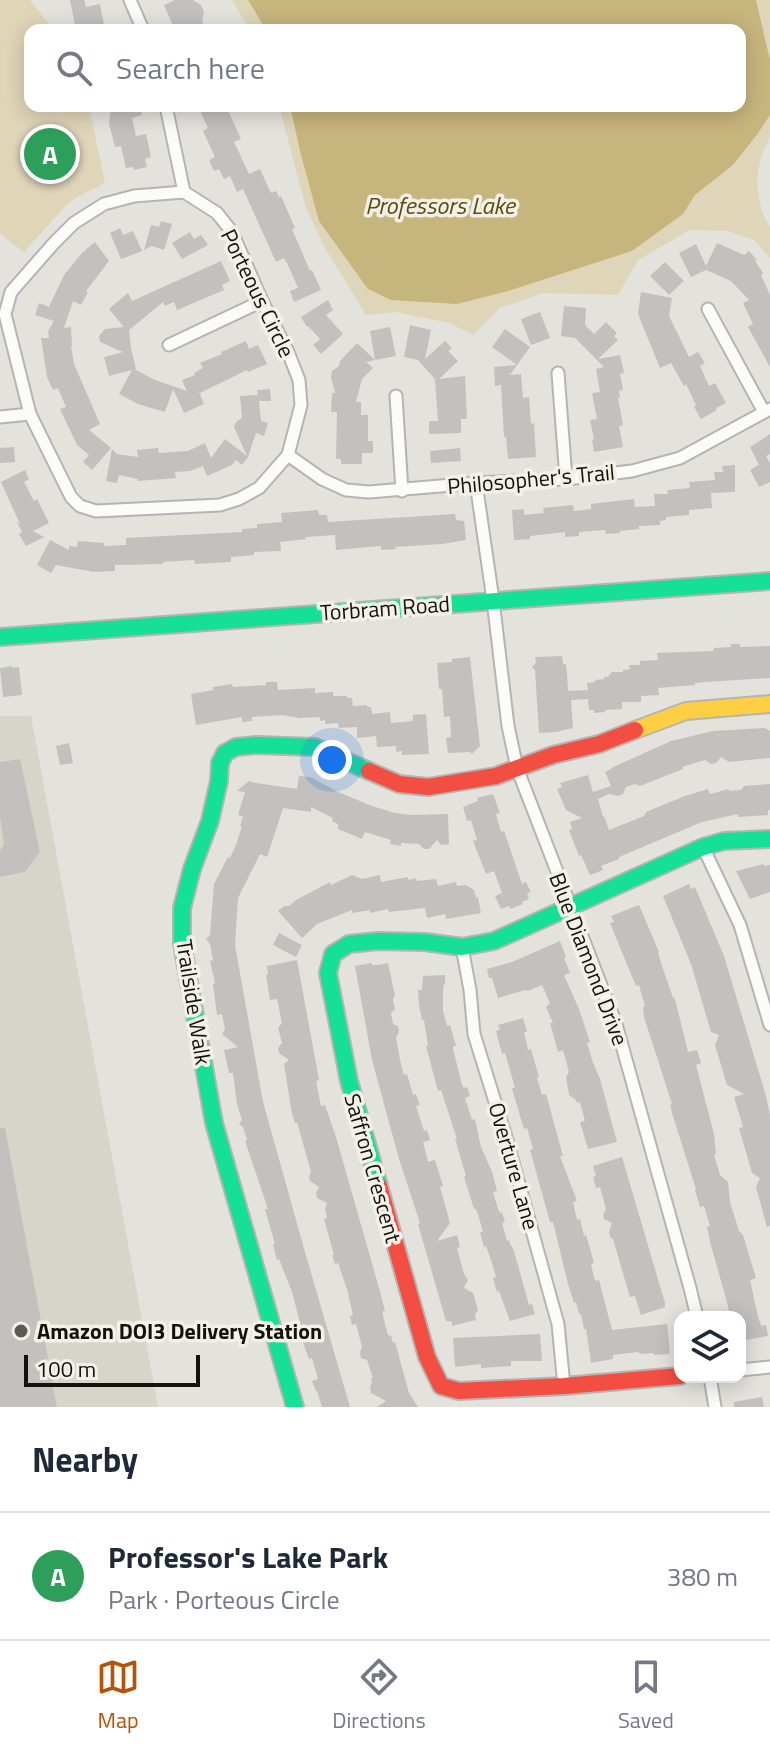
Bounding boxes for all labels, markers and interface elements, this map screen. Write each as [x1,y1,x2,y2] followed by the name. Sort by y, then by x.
[24,24,746,112] search box
[116,45,265,91] text: Search here
[52,46,96,90] icon: search
[24,124,76,184] pin: A
[365,187,517,223] water label: Professors Lake
[212,223,304,363] street label: Porteous Circle
[446,455,616,503] street label: Philosopher's Trail
[319,587,451,629] street label: Torbram Road
[312,740,352,780] your location
[540,868,638,1050] street label: Blue Diamond Drive
[167,937,221,1068] street label: Trailside Walk
[335,1089,411,1247] street label: Saffron Crescent
[480,1098,548,1234] street label: Overture Lane
[674,1311,746,1383] map controls
[674,1311,746,1383] button: layers
[37,1314,322,1348] place label: Amazon DOI3 Delivery Station
[12,1322,30,1340] marker: Amazon DOI3 Delivery Station
[24,1351,200,1387] scale bar
[36,1352,96,1386] text: 100 m
[32,1433,138,1485] text: Nearby
[108,1534,388,1580] text: Professor's Lake Park
[50,1557,66,1596] text: A
[667,1557,738,1596] text: 380 m
[108,1580,340,1619] text: Park · Porteous Circle
[96,1655,140,1737] tab: Map
[332,1655,426,1737] tab: Directions
[618,1655,674,1737] tab: Saved

